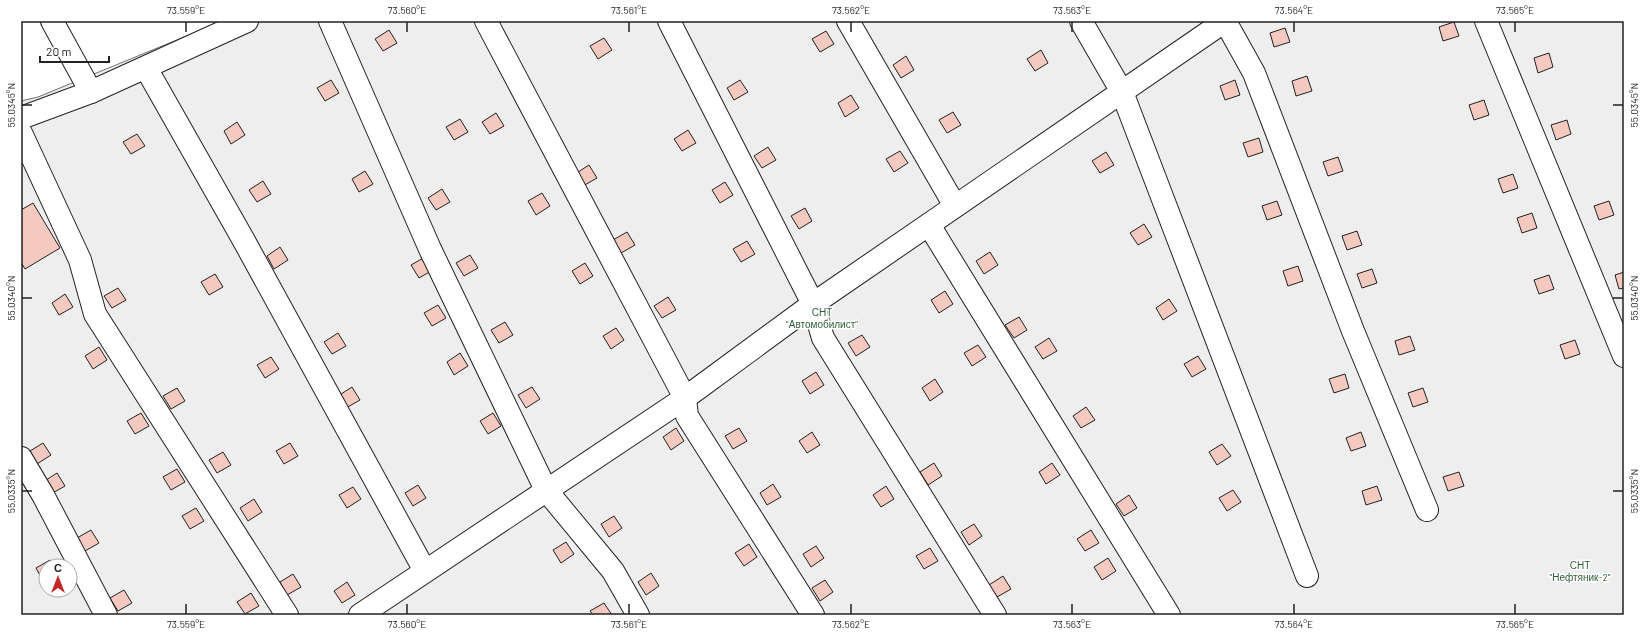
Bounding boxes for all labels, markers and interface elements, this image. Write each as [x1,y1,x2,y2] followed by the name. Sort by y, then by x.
[167,4,205,16] text: 73.559°E
[388,4,426,16] text: 73.560°E
[611,4,647,16] text: 73.561°E
[832,4,870,16] text: 73.562°E
[1053,4,1091,16] text: 73.563°E
[1275,4,1313,16] text: 73.564°E
[1496,4,1534,16] text: 73.565°E
[40,38,109,64] scale bar
[46,44,72,58] text: 20 m
[5,83,17,127] text: 55.0345°N
[1628,83,1640,127] text: 55.0345°N
[5,275,17,321] text: 55.0340°N
[1628,275,1640,321] text: 55.0340°N
[786,306,858,330] park label: СНТ "Автомобилист"
[5,469,17,513] text: 55.0335°N
[1628,469,1640,513] text: 55.0335°N
[38,558,78,598] north arrow
[1550,559,1611,583] park label: СНТ "Нефтяник-2"
[54,561,62,574] text: С
[167,618,205,630] text: 73.559°E
[388,618,426,630] text: 73.560°E
[611,618,647,630] text: 73.561°E
[832,618,870,630] text: 73.562°E
[1053,618,1091,630] text: 73.563°E
[1275,618,1313,630] text: 73.564°E
[1496,618,1534,630] text: 73.565°E

